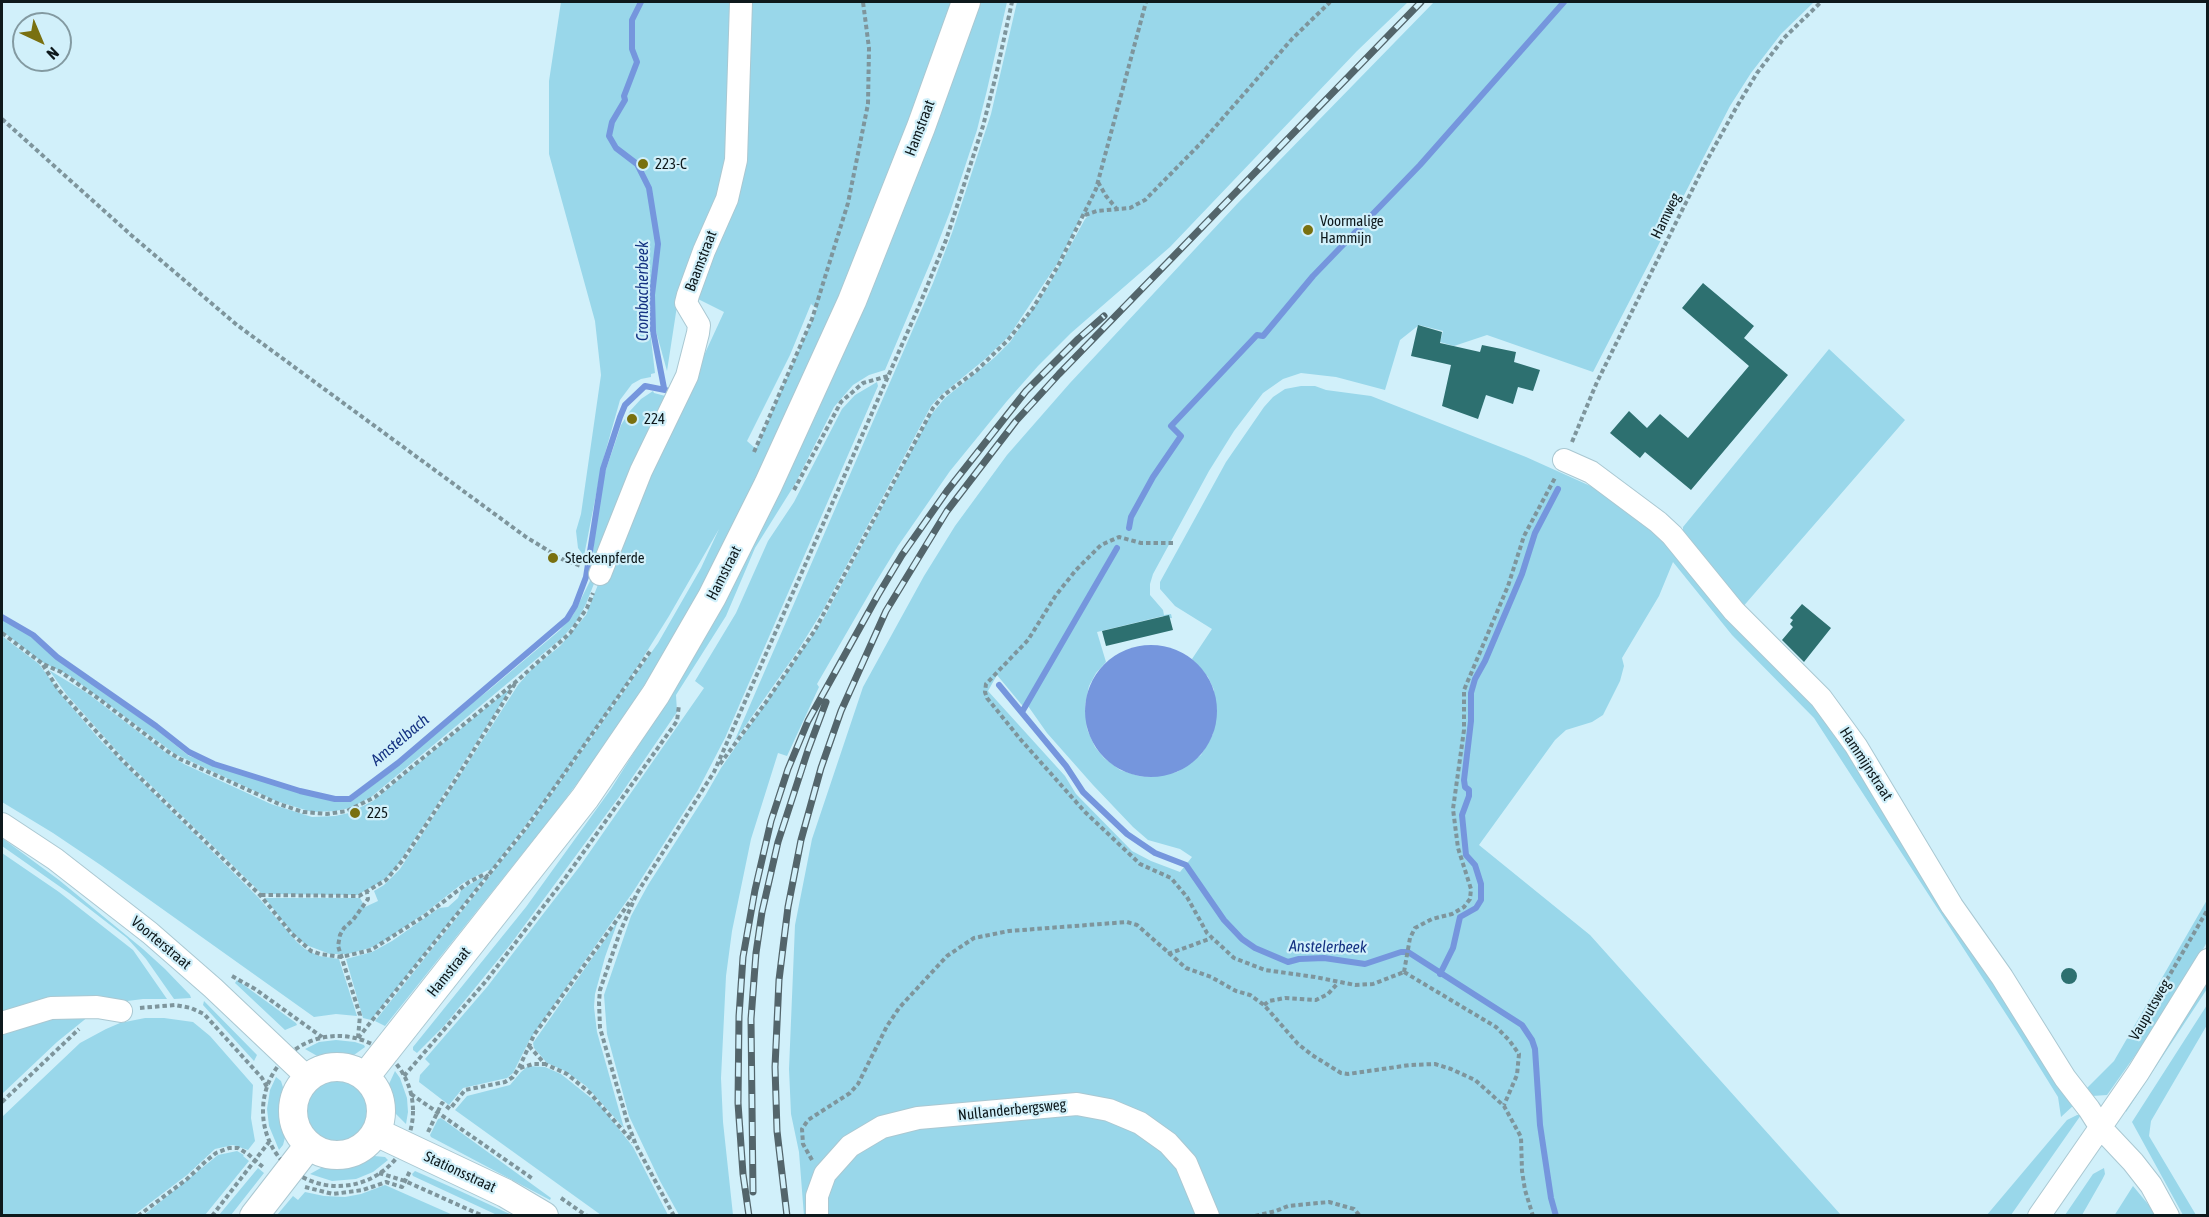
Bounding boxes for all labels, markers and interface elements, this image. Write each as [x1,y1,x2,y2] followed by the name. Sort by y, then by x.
[12,12,72,72] north arrow
[43,44,63,63] text: N
[901,97,939,159] street label: Hamstraat
[655,155,687,173] place label: 223-C
[636,157,650,171] marker: 223-C
[1647,190,1685,242] street label: Hamweg
[1320,212,1384,247] place label: Voormalige Hammijn
[1301,223,1315,237] marker: Voormalige Hammijn
[681,228,721,294] street label: Baamstraat
[633,241,653,341] water label: Crombacherbeek
[644,410,665,428] place label: 224
[625,412,639,426] marker: 224
[703,543,745,603] street label: Hamstraat
[565,549,645,567] place label: Steckenpferde
[546,551,560,565] marker: Steckenpferde
[367,710,433,770] water label: Amstelbach
[1836,724,1896,804] street label: Hammijnstraat
[367,804,388,822] place label: 225
[348,806,362,820] marker: 225
[127,913,195,973] street label: Voorterstraat
[1289,937,1367,957] water label: Anstelerbeek
[424,944,474,1000] street label: Hamstraat
[2125,976,2175,1044] street label: Vauputsweg
[957,1095,1067,1125] street label: Nullanderbergsweg
[421,1148,499,1196] street label: Stationsstraat

